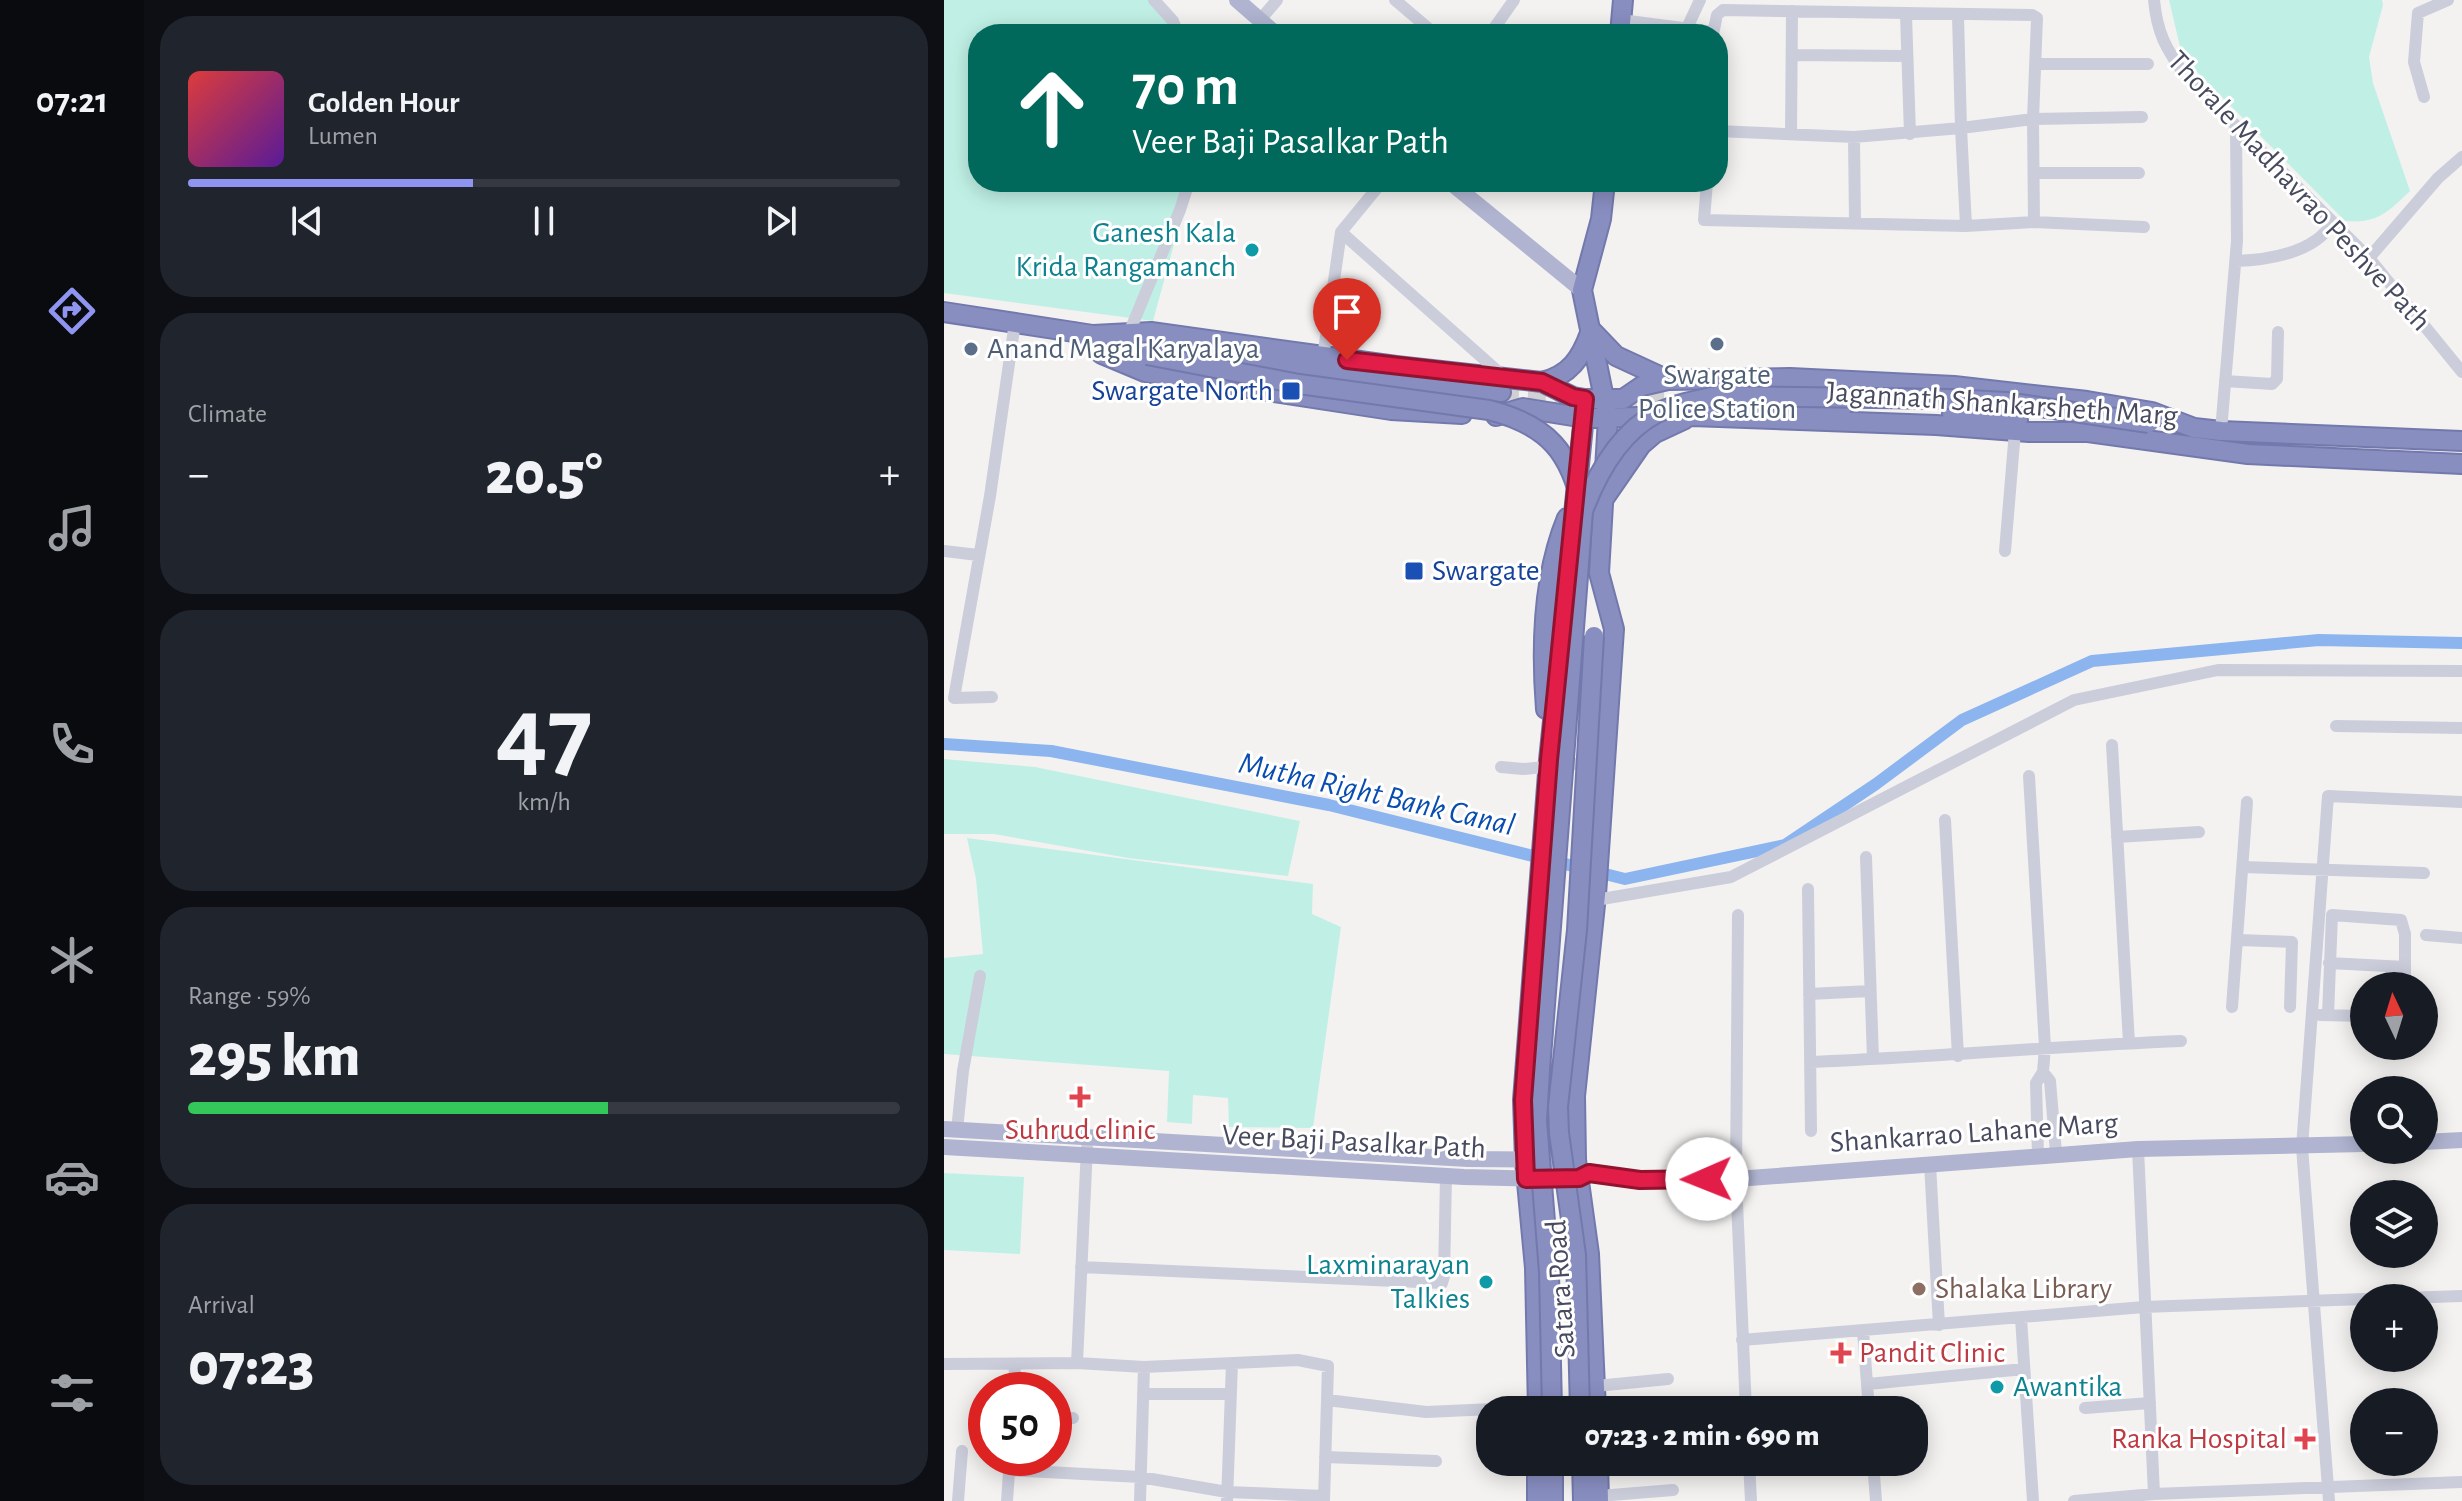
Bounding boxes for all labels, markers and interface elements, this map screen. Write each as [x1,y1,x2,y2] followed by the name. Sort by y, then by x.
[2162,45,2436,337] street label: Thorale Madhavrao Peshve Path
[1000,56,1104,160] icon: ahead
[1132,59,1239,115] text: 70 m
[36,83,108,119] text: 07:21
[308,88,460,118] text: Golden Hour
[308,123,378,149] text: Lumen
[1132,124,1449,160] text: Veer Baji Pasalkar Path
[285,199,329,243] icon: previous
[522,199,566,243] icon: pause
[759,199,803,243] icon: next
[1016,218,1236,282] place label: Ganesh Kala Krida Rangamanch
[1243,241,1261,259] marker: Ganesh Kala Krida Rangamanch
[1313,278,1381,360] pin
[44,283,100,339] icon: directions
[1325,290,1369,334] icon: arrive
[987,334,1260,364] place label: Anand Magal Karyalaya
[1708,335,1726,353] marker: Swargate Police Station
[962,340,980,358] marker: Anand Magal Karyalaya
[1638,360,1796,424] place label: Swargate Police Station
[1091,376,1273,406] place label: Swargate North
[1826,377,2179,431] street label: Jagannath Shankarsheth Marg
[1280,380,1302,402] marker: Swargate North
[188,401,267,427] text: Climate
[485,445,603,505] text: 20.5°
[188,453,209,497] text: −
[879,453,900,497] text: +
[44,500,100,556] icon: music
[1432,556,1540,586] place label: Swargate
[1403,560,1425,582] marker: Swargate
[495,683,593,787] text: 47
[44,716,100,772] icon: phone
[1236,747,1518,841] water label: Mutha Right Bank Canal
[517,789,571,815] text: km/h
[44,932,100,988] icon: climate
[2350,972,2438,1060] north arrow
[2350,972,2438,1476] map controls
[188,983,311,1009] text: Range · 59%
[188,1027,360,1087] text: 295 km
[2350,1076,2438,1164] button: search
[1069,1086,1091,1108] marker: Suhrud clinic
[1829,1108,2119,1158] street label: Shankarrao Lahane Marg
[1005,1115,1156,1145] place label: Suhrud clinic
[1221,1120,1487,1164] street label: Veer Baji Pasalkar Path
[1665,1137,1749,1221] position arrow
[44,1149,100,1205] icon: car
[2350,1180,2438,1268] button: layers
[1541,1219,1581,1359] street label: Satara Road
[1306,1250,1470,1314] place label: Laxminarayan Talkies
[1477,1273,1495,1291] marker: Laxminarayan Talkies
[1935,1274,2112,1304] place label: Shalaka Library
[1910,1280,1928,1298] marker: Shalaka Library
[2350,1284,2438,1372] button: +
[188,1292,255,1318] text: Arrival
[188,1336,314,1396] text: 07:23
[1859,1338,2005,1368] place label: Pandit Clinic
[1830,1342,1852,1364] marker: Pandit Clinic
[44,1365,100,1421] icon: filters
[968,1372,1072,1476] speed limit sign: 50
[2013,1372,2122,1402] place label: Awantika
[1988,1378,2006,1396] marker: Awantika
[2350,1388,2438,1476] button: −
[1585,1421,1819,1451] text: 07:23 · 2 min · 690 m
[2111,1424,2287,1454] place label: Ranka Hospital
[2294,1428,2316,1450] marker: Ranka Hospital

